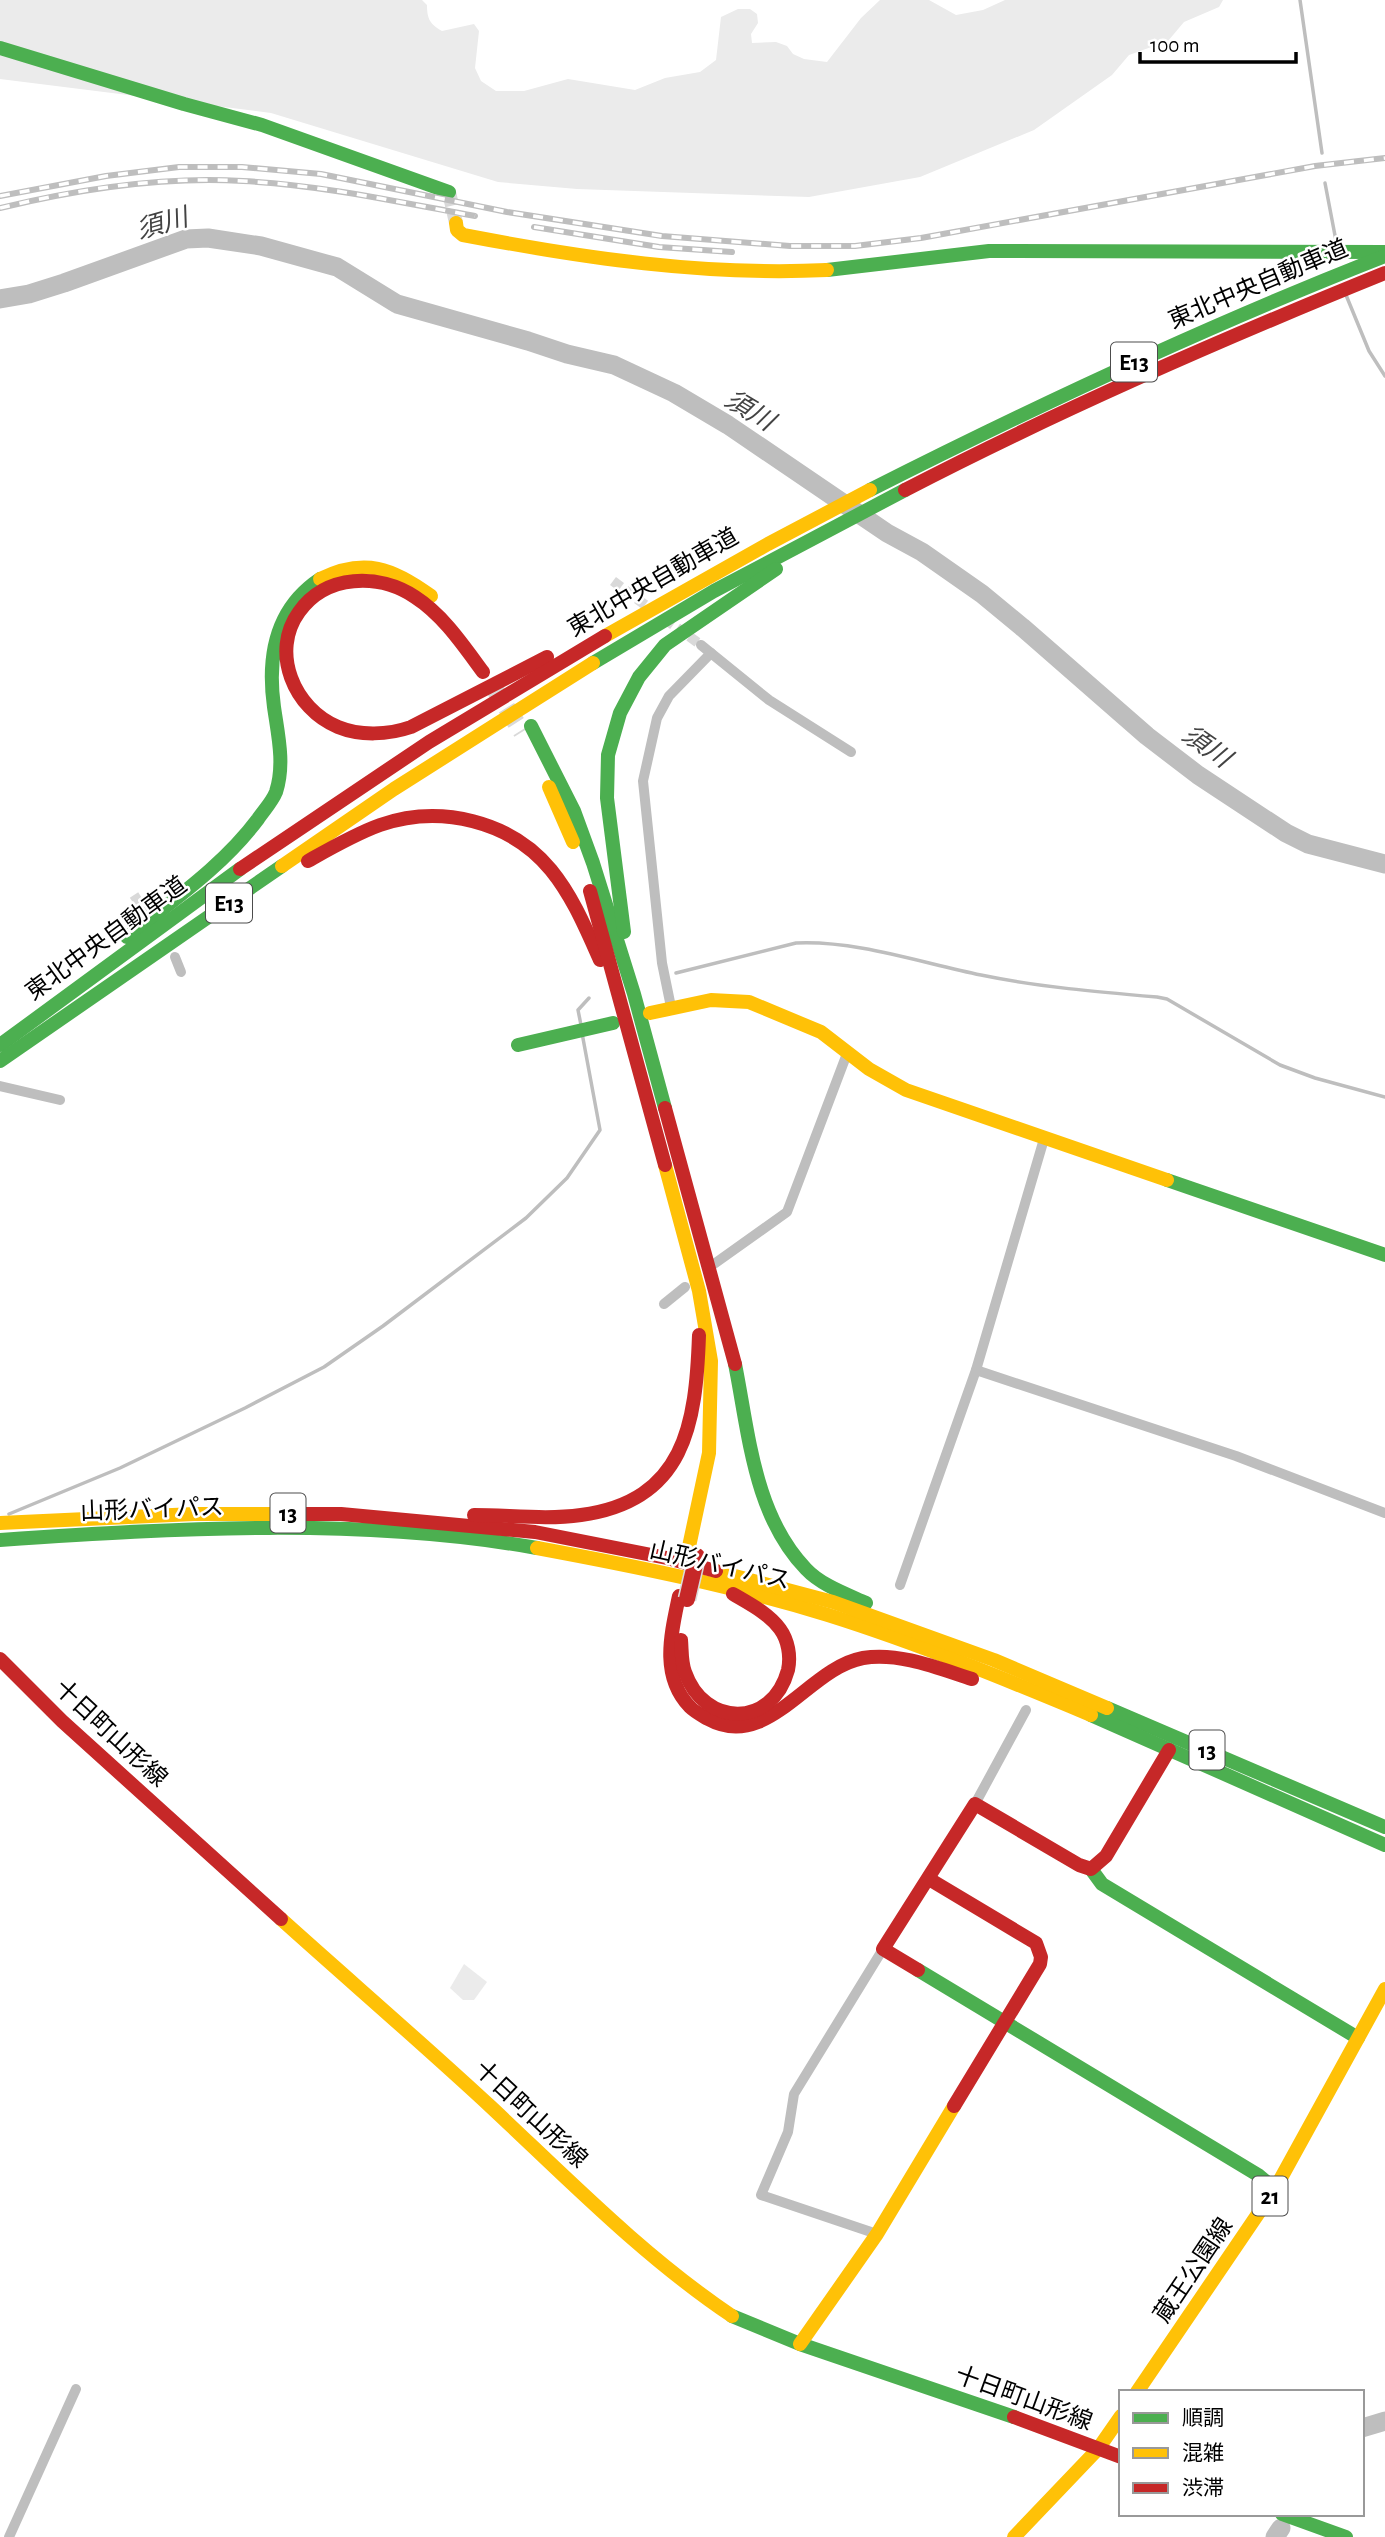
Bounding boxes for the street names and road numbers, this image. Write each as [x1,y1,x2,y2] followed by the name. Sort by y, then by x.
[1165,235,1351,333] street label: 東北中央自動車道
[1111,342,1157,382] road number: E13
[563,523,743,641] street label: 東北中央自動車道
[21,871,191,1005] street label: 東北中央自動車道
[206,884,252,922] road number: E13
[270,1494,306,1532] road number: 13
[80,1495,224,1524] street label: 山形バイパス
[647,1537,793,1594] street label: 山形バイパス
[49,1674,173,1792] street label: 十日町山形線
[1190,1730,1224,1770] road number: 13
[469,2055,593,2173] street label: 十日町山形線
[1252,2176,1288,2216] road number: 21
[1149,2213,1237,2327] street label: 蔵王公園線
[952,2361,1096,2435] street label: 十日町山形線

